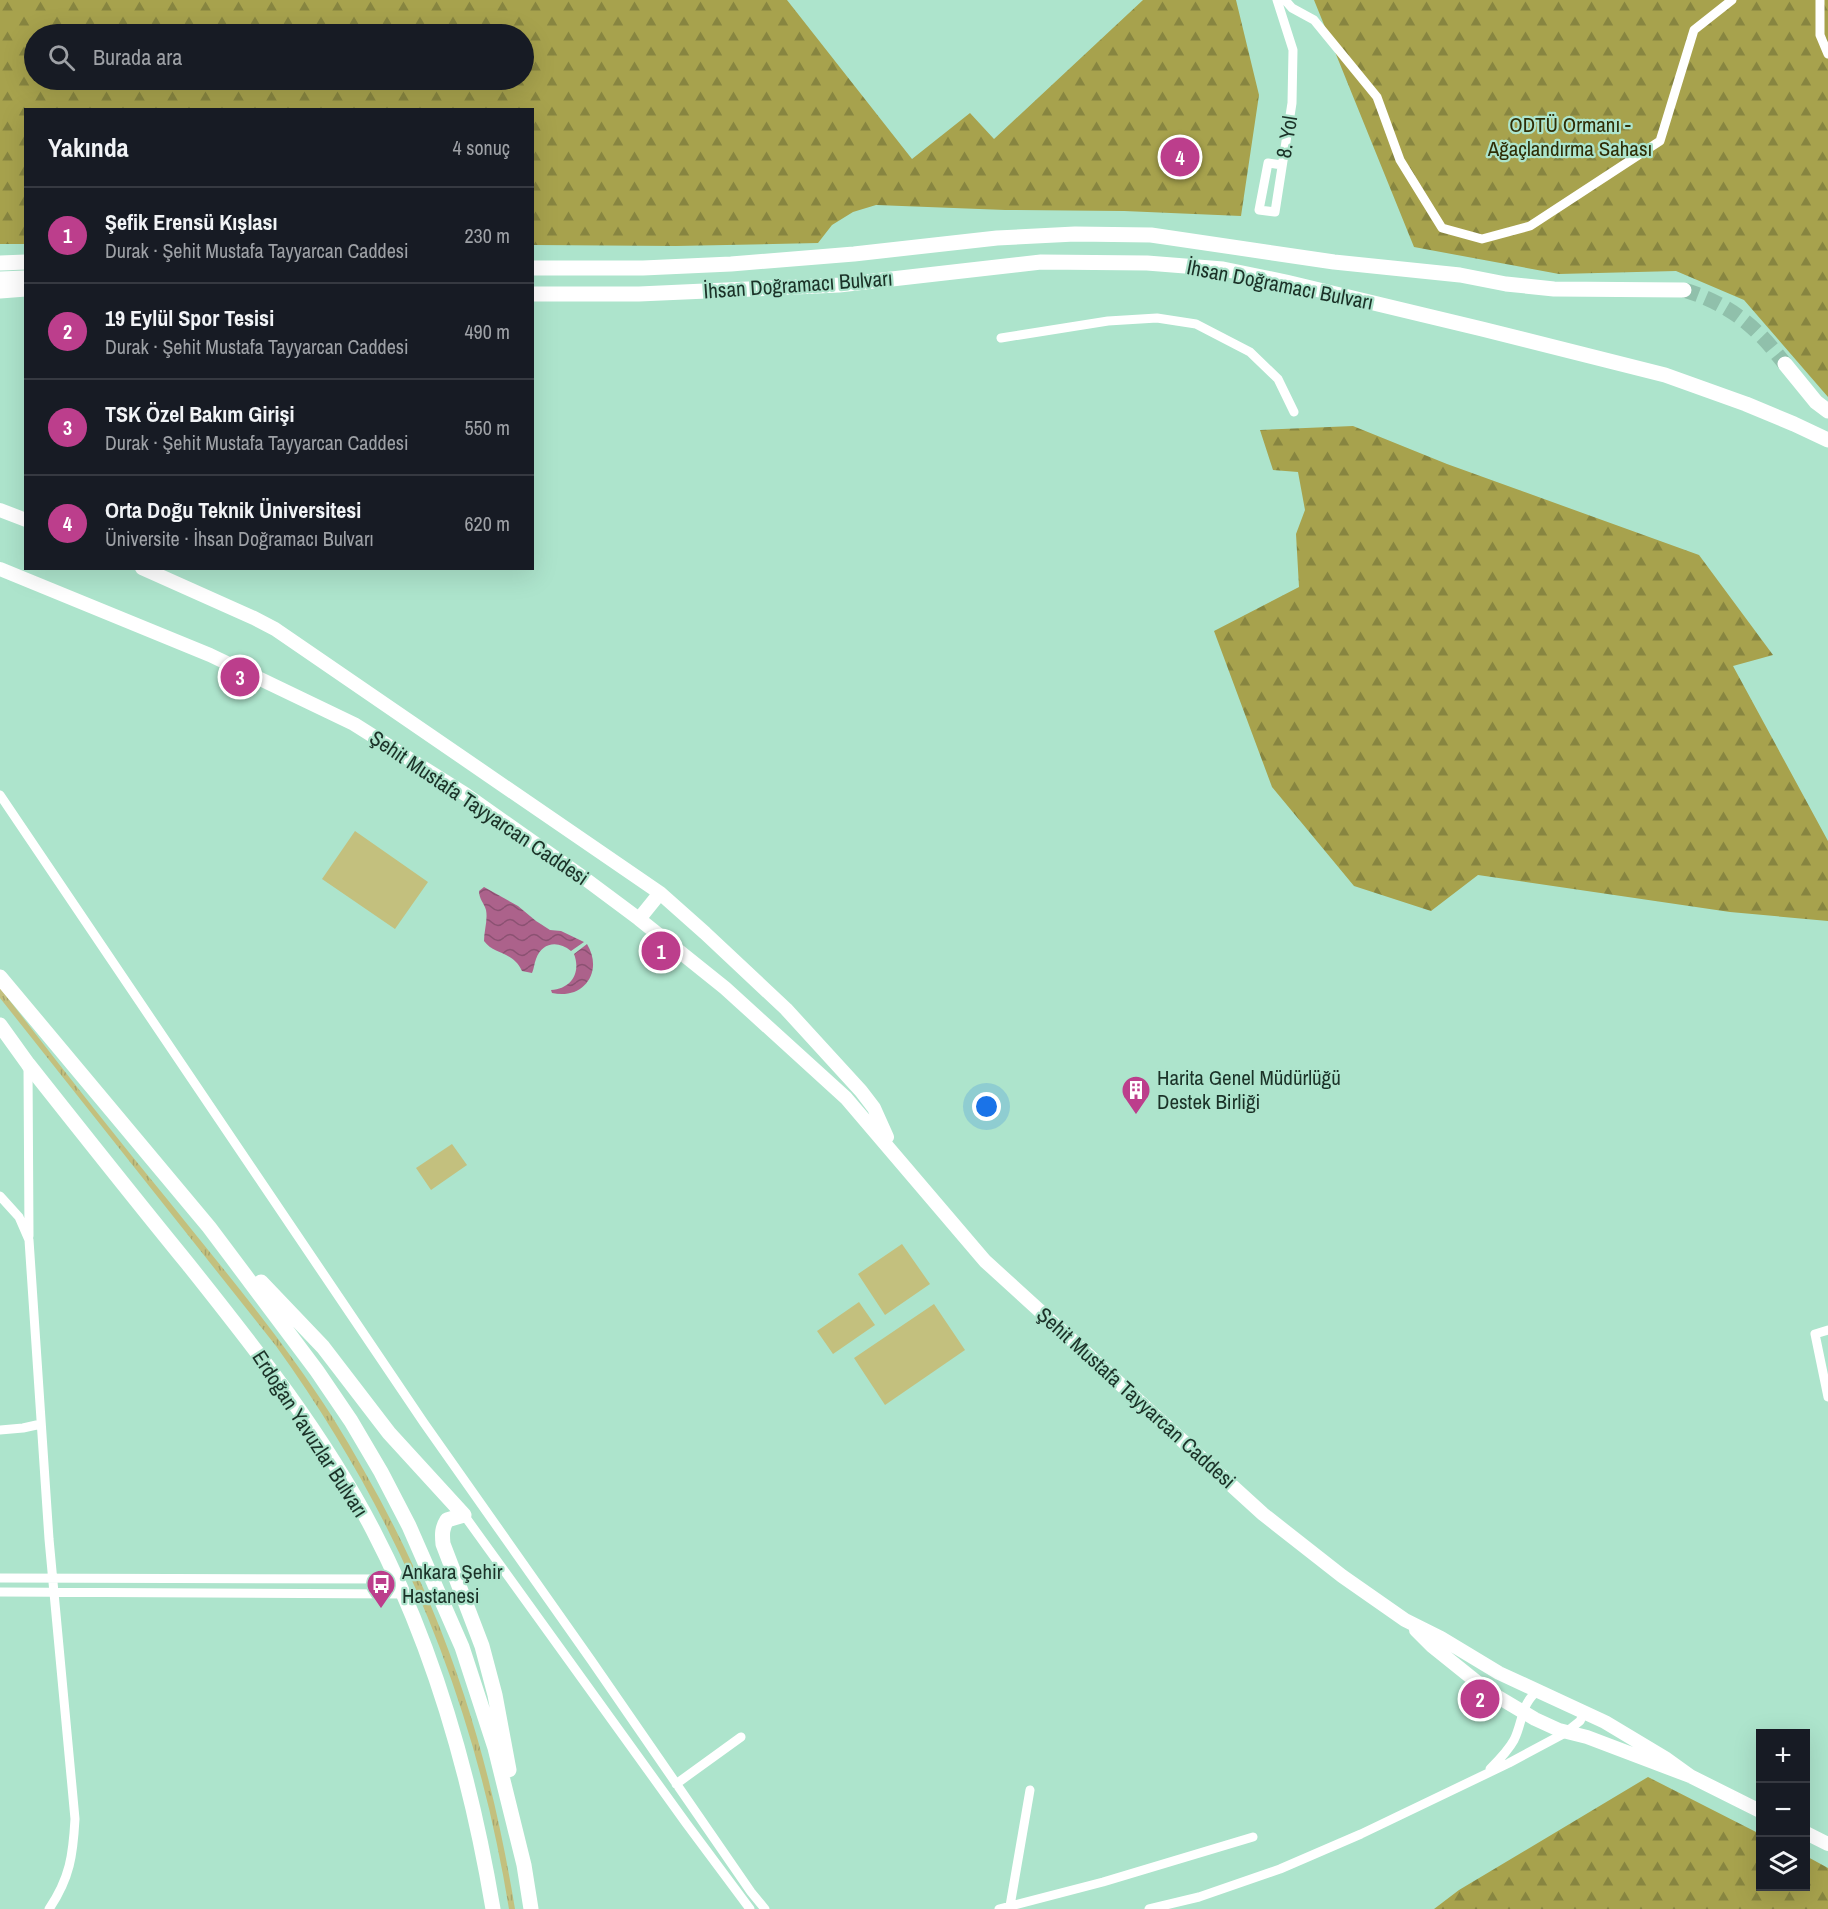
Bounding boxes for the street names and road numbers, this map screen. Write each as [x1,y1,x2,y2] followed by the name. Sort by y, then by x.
[1269,114,1304,160] street label: 8. Yol
[1184,252,1376,317] street label: İhsan Doğramacı Bulvarı
[702,263,894,306] street label: İhsan Doğramacı Bulvarı
[364,723,595,892] street label: Şehit Mustafa Tayyarcan Caddesi
[1031,1300,1242,1495] street label: Şehit Mustafa Tayyarcan Caddesi
[246,1345,375,1523] street label: Erdoğan Yavuzlar Bulvarı

